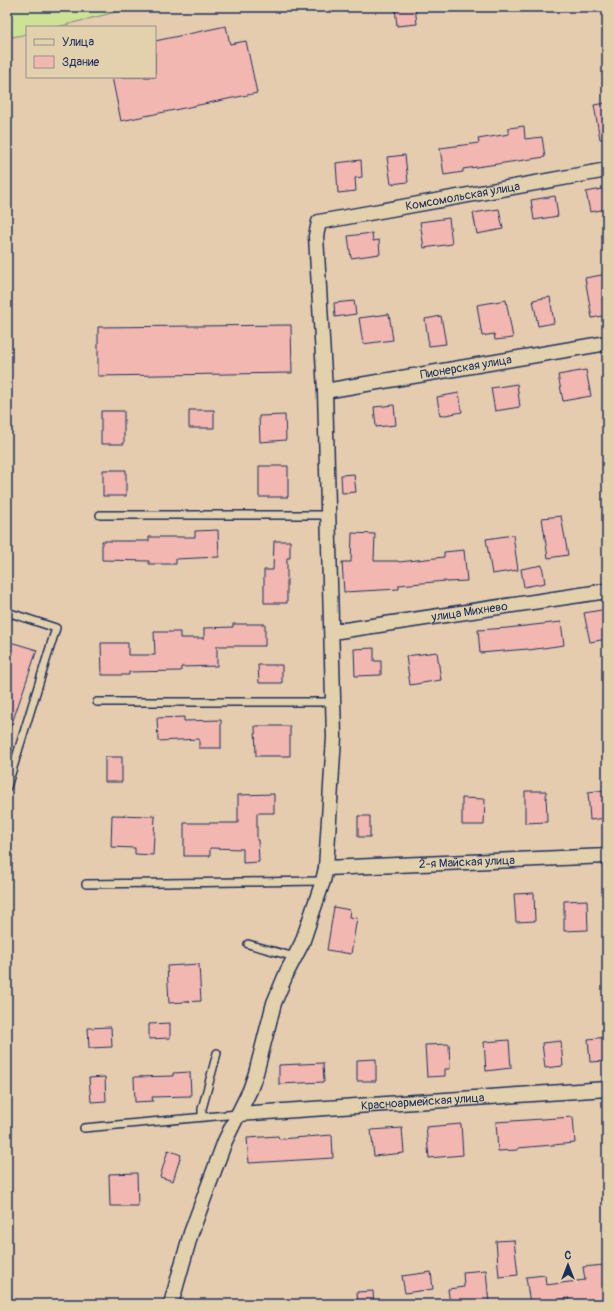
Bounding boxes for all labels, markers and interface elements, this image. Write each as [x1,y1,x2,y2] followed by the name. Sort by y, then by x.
[26,26,156,78] legend
[62,35,94,50] text: Улица
[62,55,99,70] text: Здание
[404,179,522,214] street label: Комсомольская улица
[419,352,513,383] street label: Пионерская улица
[429,599,509,625] street label: улица Михнево
[419,853,516,872] street label: 2-я Майская улица
[360,1090,485,1114] street label: Красноармейская улица
[548,1245,588,1285] north arrow
[565,1249,572,1262] text: С

